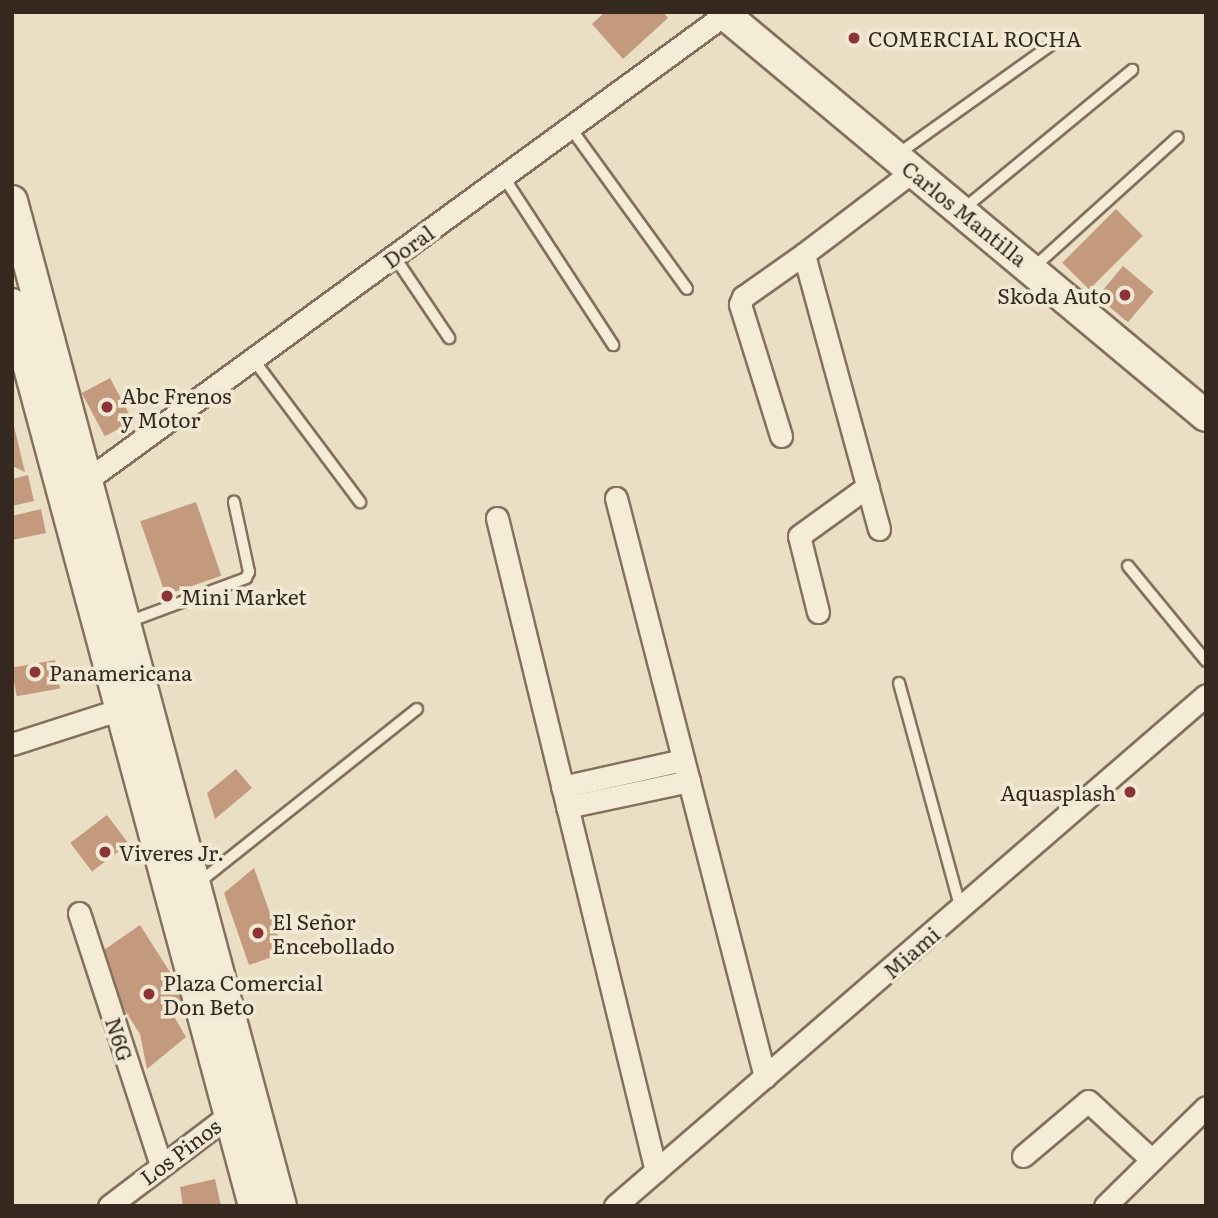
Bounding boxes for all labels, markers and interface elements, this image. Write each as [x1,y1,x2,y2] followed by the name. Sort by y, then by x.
[868,25,1081,51] place label: COMERCIAL ROCHA
[846,30,862,46] marker: COMERCIAL ROCHA
[897,155,1033,271] street label: Carlos Mantilla
[378,219,438,273] street label: Doral
[997,282,1111,308] place label: Skoda Auto
[1117,287,1133,303] marker: Skoda Auto
[121,382,232,432] place label: Abc Frenos y Motor
[99,399,115,415] marker: Abc Frenos y Motor
[181,583,307,609] place label: Mini Market
[159,588,175,604] marker: Mini Market
[49,659,192,685] place label: Panamericana
[27,664,43,680] marker: Panamericana
[1000,779,1116,805] place label: Aquasplash
[1122,784,1138,800] marker: Aquasplash
[119,839,224,865] place label: Viveres Jr.
[97,844,113,860] marker: Viveres Jr.
[272,908,395,958] place label: El Señor Encebollado
[878,921,944,983] street label: Miami
[250,925,266,941] marker: El Señor Encebollado
[163,969,323,1019] place label: Plaza Comercial Don Beto
[141,986,157,1002] marker: Plaza Comercial Don Beto
[101,1014,139,1064] street label: N6G
[135,1113,225,1189] street label: Los Pinos

